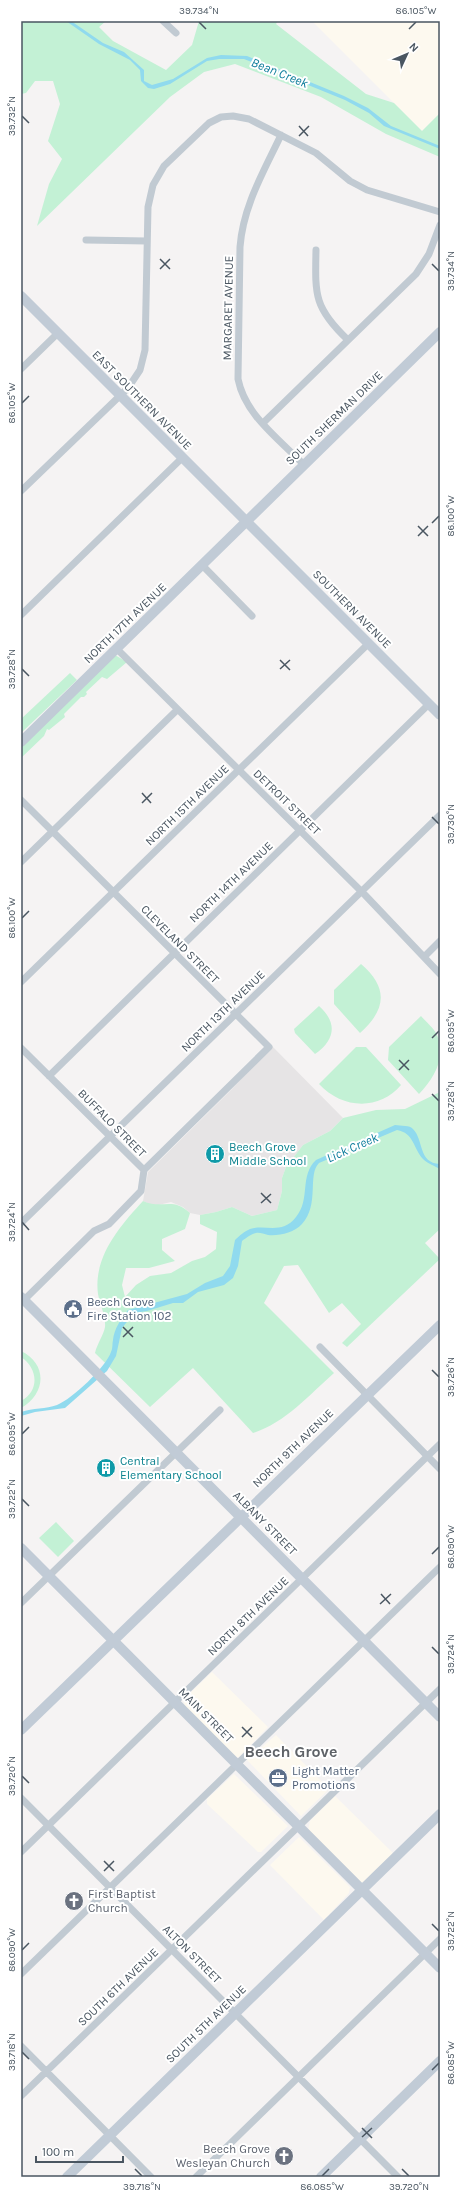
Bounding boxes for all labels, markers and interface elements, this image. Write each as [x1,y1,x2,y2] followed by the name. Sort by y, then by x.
[179,5,219,17] text: 39.734°N
[396,5,437,17] text: 86.105°W
[387,34,427,74] north arrow
[406,40,421,55] text: N
[249,54,311,91] water label: Bean Creek
[6,96,18,136] text: 39.732°N
[445,251,457,291] text: 39.734°N
[220,255,236,361] street label: MARGARET AVENUE
[89,347,195,453] street label: EAST SOUTHERN AVENUE
[283,368,385,468] street label: SOUTH SHERMAN DRIVE
[6,382,18,423] text: 86.105°W
[445,495,457,537] text: 86.100°W
[310,567,394,651] street label: SOUTHERN AVENUE
[81,580,169,666] street label: NORTH 17TH AVENUE
[6,649,18,689] text: 39.728°N
[142,762,232,848] street label: NORTH 15TH AVENUE
[250,766,324,838] street label: DETROIT STREET
[445,804,457,844] text: 39.730°N
[186,839,276,925] street label: NORTH 14TH AVENUE
[6,897,18,939] text: 86.100°W
[138,902,222,986] street label: CLEVELAND STREET
[178,967,268,1055] street label: NORTH 13TH AVENUE
[445,1009,457,1053] text: 86.095°W
[445,1081,457,1121] text: 39.728°N
[75,1086,149,1160] street label: BUFFALO STREET
[324,1129,381,1165] water label: Lick Creek
[229,1140,307,1168] place label: Beech Grove Middle School
[204,1143,226,1165] building icon: Beech Grove Middle School
[6,1202,18,1242] text: 39.724°N
[87,1295,171,1323] place label: Beech Grove Fire Station 102
[62,1298,84,1320] public building icon: Beech Grove Fire Station 102
[445,1357,457,1397] text: 39.726°N
[250,1406,336,1490] street label: NORTH 9TH AVENUE
[6,1412,18,1456] text: 86.095°W
[120,1454,222,1482] place label: Central Elementary School
[95,1457,117,1479] building icon: Central Elementary School
[6,1479,18,1519] text: 39.722°N
[230,1488,300,1558] street label: ALBANY STREET
[445,1525,457,1569] text: 86.090°W
[205,1574,291,1658] street label: NORTH 8TH AVENUE
[445,1634,457,1674] text: 39.724°N
[176,1685,236,1745] street label: MAIN STREET
[245,1742,337,1761] district label: Beech Grove
[6,1756,18,1796] text: 39.720°N
[292,1764,360,1792] place label: Light Matter Promotions
[267,1767,289,1789] office icon: Light Matter Promotions
[88,1887,156,1915] place label: First Baptist Church
[63,1890,85,1912] church icon: First Baptist Church
[445,1911,457,1951] text: 39.722°N
[160,1922,224,1986] street label: ALTON STREET
[6,1928,18,1972] text: 86.090°W
[75,1945,161,2029] street label: SOUTH 6TH AVENUE
[163,1982,249,2066] street label: SOUTH 5TH AVENUE
[6,2033,18,2071] text: 39.718°N
[445,2041,457,2085] text: 86.085°W
[36,2138,123,2164] scale bar
[176,2142,270,2170] place label: Beech Grove Wesleyan Church
[42,2145,74,2159] text: 100 m
[273,2145,295,2167] church icon: Beech Grove Wesleyan Church
[123,2181,161,2193] text: 39.718°N
[300,2181,344,2193] text: 86.085°W
[389,2181,429,2193] text: 39.720°N

